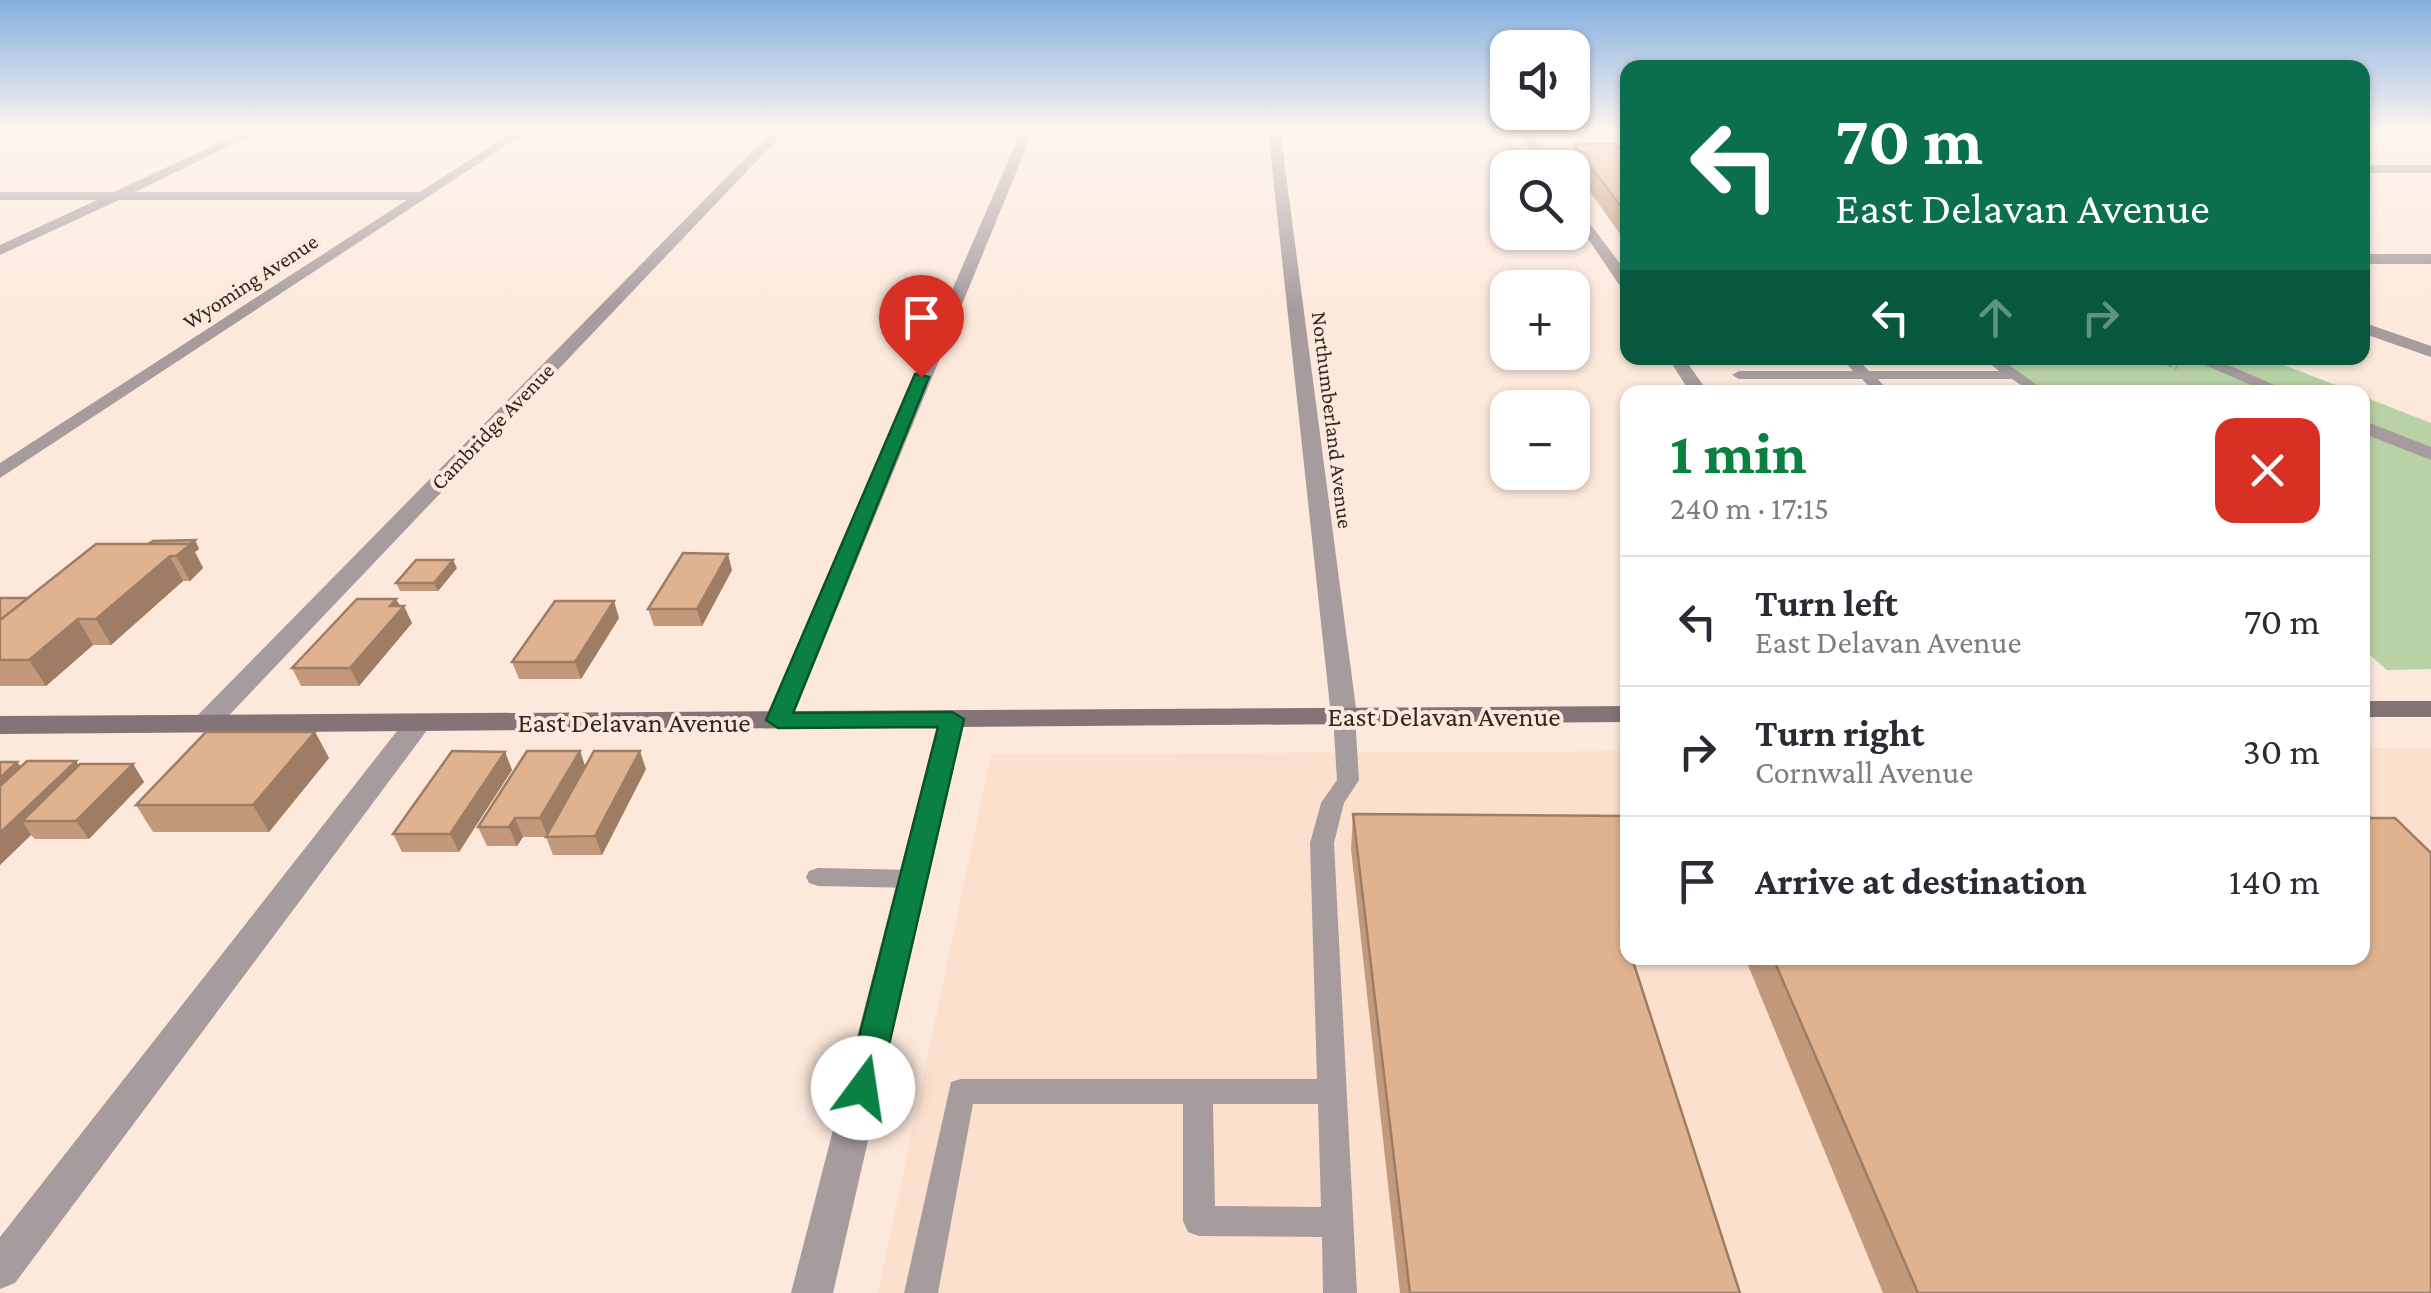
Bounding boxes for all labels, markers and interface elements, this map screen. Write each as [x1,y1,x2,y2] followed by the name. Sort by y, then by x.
[1490,30,1590,490] map controls
[1490,30,1590,130] button: sound
[1670,100,1800,230] icon: left
[1835,101,1983,179] text: 70 m
[1490,150,1590,250] button: search
[1835,183,2210,233] text: East Delavan Avenue
[178,229,322,334] street label: Wyoming Avenue
[1490,270,1590,370] button: +
[879,275,964,378] pin
[894,290,949,345] icon: arrive
[1863,290,1918,345] icon: left
[1968,290,2023,345] icon: ahead
[2073,290,2128,345] icon: right
[1307,310,1358,530] street label: Northumberland Avenue
[426,358,559,495] street label: Cambridge Avenue
[1490,390,1590,490] button: −
[2215,418,2320,523] button: close
[1670,419,1807,486] text: 1 min
[1670,490,1829,526] text: 240 m · 17:15
[1755,582,1898,624] text: Turn left
[1670,594,1725,649] icon: left
[2244,600,2320,642] text: 70 m
[1755,624,2022,660] text: East Delavan Avenue
[1327,701,1561,732] street label: East Delavan Avenue
[517,707,751,738] street label: East Delavan Avenue
[1755,712,1924,754] text: Turn right
[1670,724,1725,779] icon: right
[2243,730,2320,772] text: 30 m
[1755,754,1973,790] text: Cornwall Avenue
[1670,854,1725,909] icon: arrive
[1755,860,2087,902] text: Arrive at destination
[2229,860,2320,902] text: 140 m
[811,1036,915,1140] position arrow

